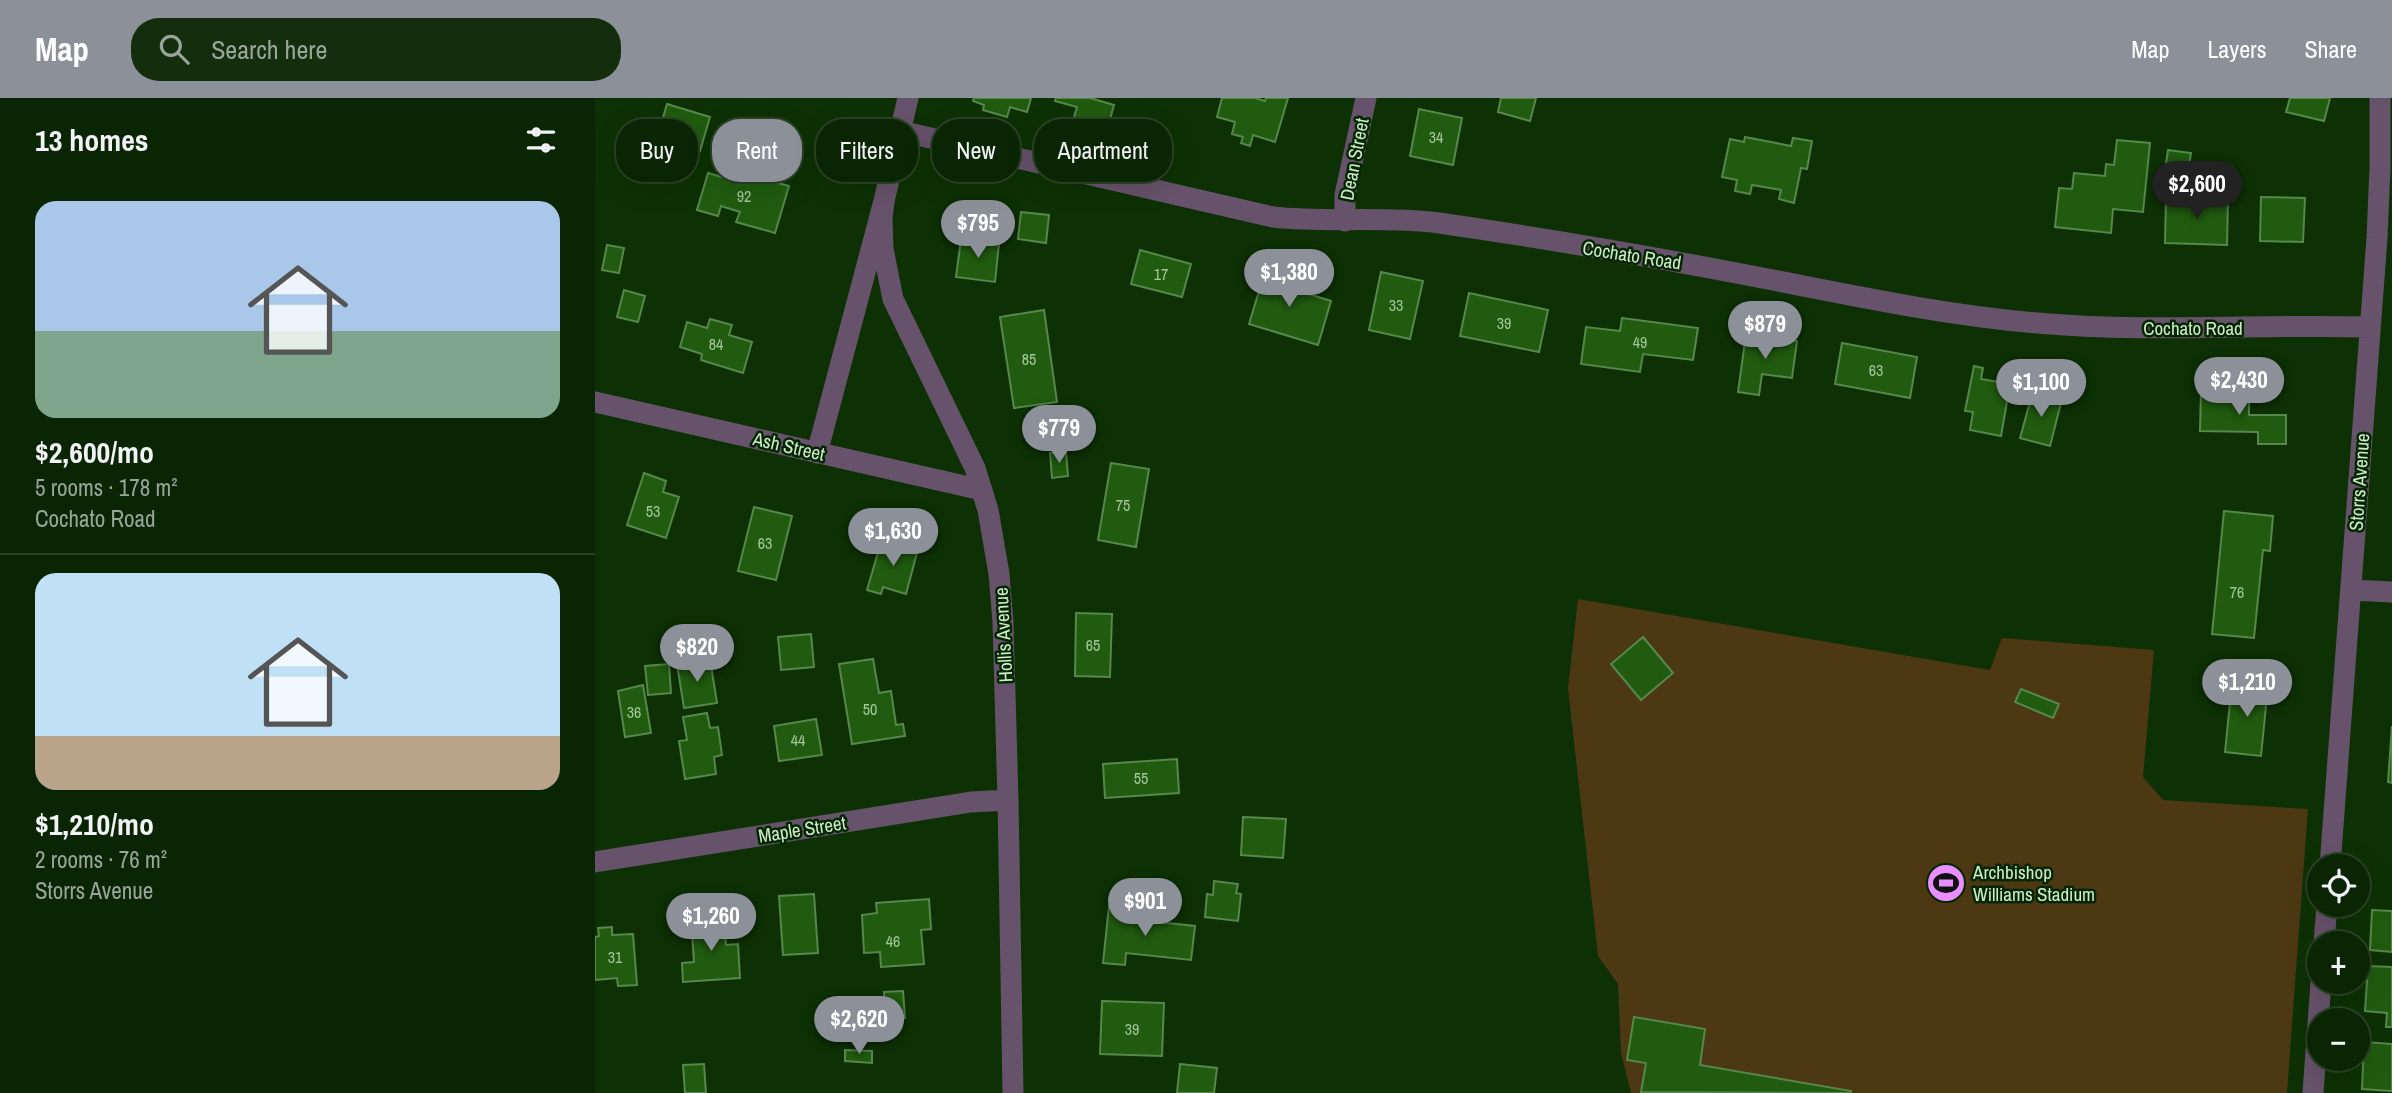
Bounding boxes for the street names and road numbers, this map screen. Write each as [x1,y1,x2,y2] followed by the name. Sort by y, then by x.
[1333,115,1375,202] street label: Dean Street
[1581,234,1683,276] street label: Cochato Road
[2143,315,2243,341] street label: Cochato Road
[750,425,828,467] street label: Ash Street
[2343,432,2375,532] street label: Storrs Avenue
[988,587,1018,683] street label: Hollis Avenue
[756,809,848,849] street label: Maple Street

